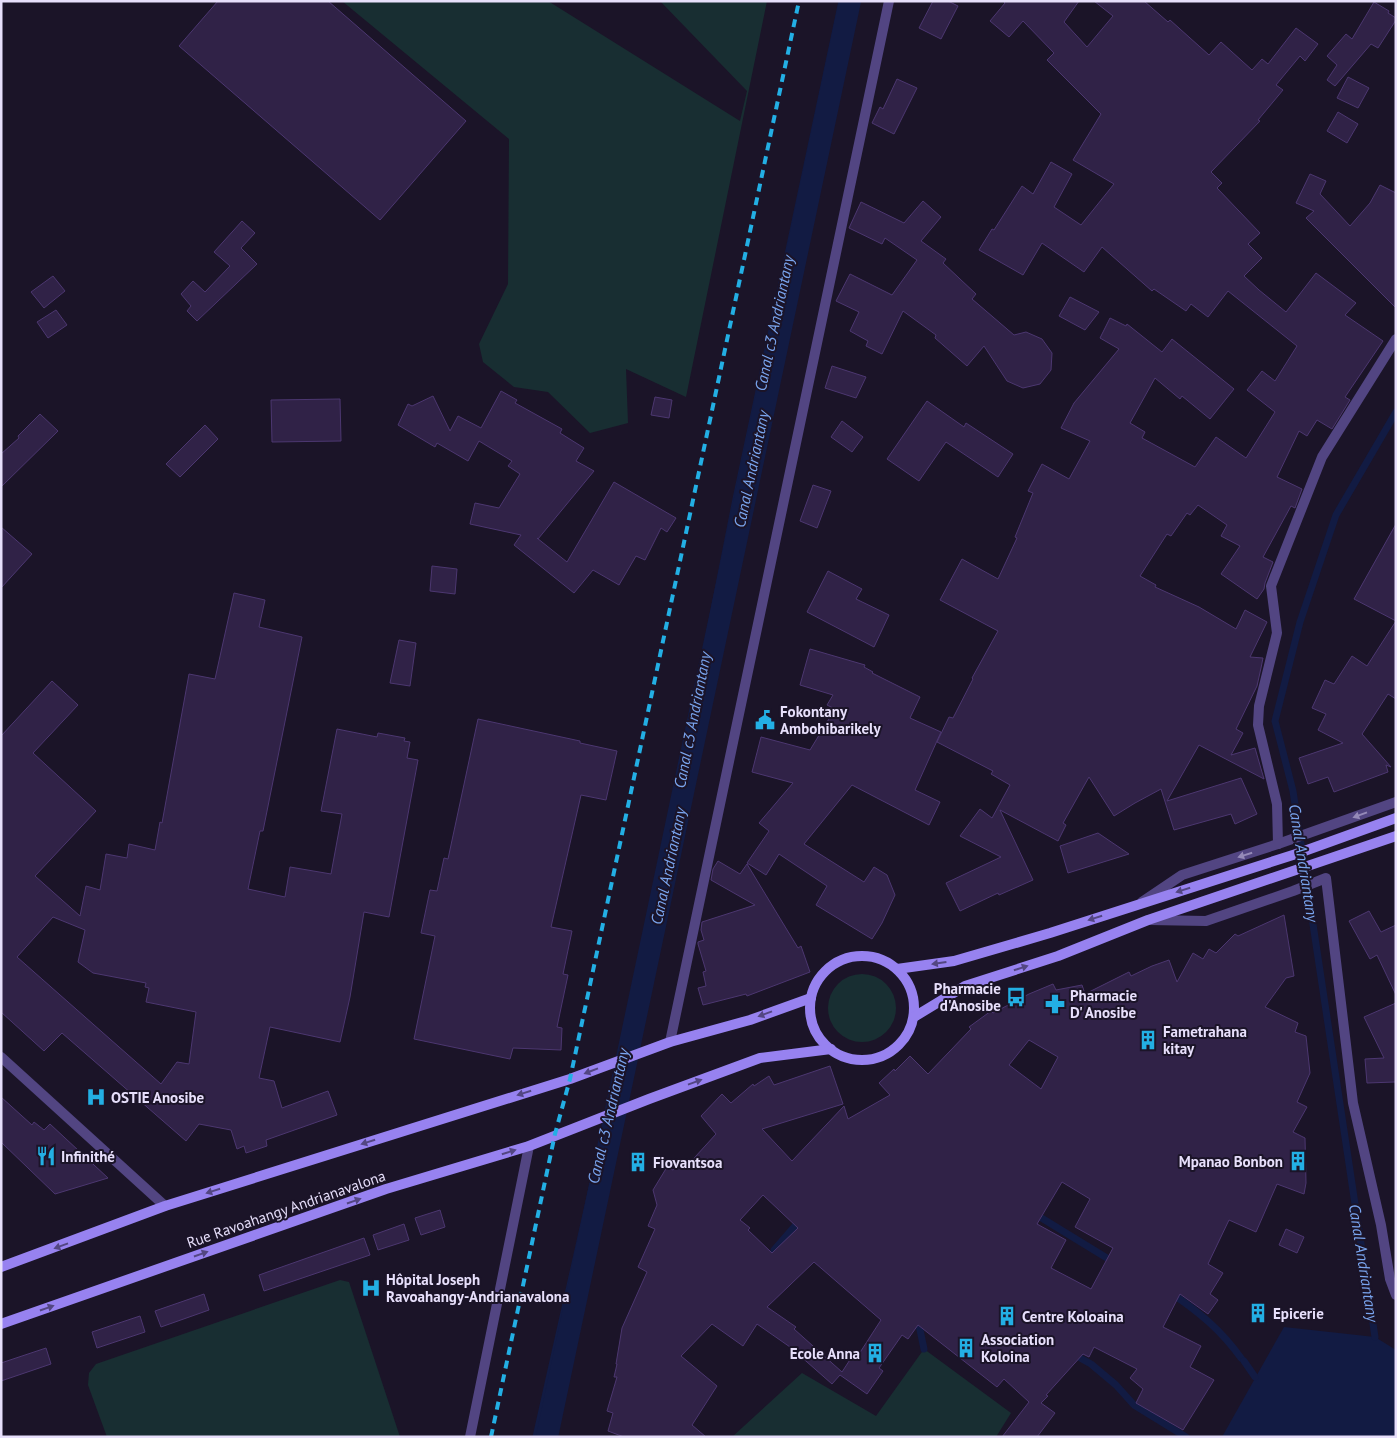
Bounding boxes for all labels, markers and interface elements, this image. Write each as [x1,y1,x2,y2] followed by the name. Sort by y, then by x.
[750,252,798,393] water label: Canal c3 Andriantany
[729,408,773,529] water label: Canal Andriantany
[669,649,715,790] water label: Canal c3 Andriantany
[780,702,881,738] place label: Fokontany Ambohibarikely
[754,709,776,731] public building icon: Fokontany Ambohibarikely
[1285,803,1323,924] water label: Canal Andriantany
[646,805,690,926] water label: Canal Andriantany
[1353,812,1368,819] one-way arrow
[1237,852,1252,859] one-way arrow
[1175,886,1190,894] one-way arrow
[1087,915,1102,922] one-way arrow
[930,959,946,967] one-way arrow
[1014,964,1029,971] one-way arrow
[934,979,1001,1015] place label: Pharmacie d'Anosibe
[1005,986,1027,1008] bus stop icon: Pharmacie d'Anosibe
[1070,986,1138,1022] place label: Pharmacie D' Anosibe
[1044,993,1066,1015] pharmacy icon: Pharmacie D' Anosibe
[757,1010,772,1018] one-way arrow
[1163,1022,1247,1058] place label: Fametrahana kitay
[1137,1029,1159,1051] building icon: Fametrahana kitay
[583,1045,634,1186] water label: Canal c3 Andriantany
[583,1067,598,1075] one-way arrow
[688,1078,703,1086] one-way arrow
[85,1086,107,1108] hospital icon: OSTIE Anosibe
[111,1088,205,1107] place label: OSTIE Anosibe
[516,1090,531,1098] one-way arrow
[361,1138,376,1146] one-way arrow
[35,1145,57,1167] restaurant icon: Infinithé
[61,1147,115,1166] place label: Infinithé
[502,1148,517,1156] one-way arrow
[1287,1150,1309,1172] building icon: Mpanao Bonbon
[627,1151,649,1173] building icon: Fiovantsoa
[1179,1152,1283,1171] place label: Mpanao Bonbon
[653,1153,722,1172] place label: Fiovantsoa
[184,1166,388,1252] street label: Rue Ravoahangy Andrianavalona
[206,1188,221,1195] one-way arrow
[347,1197,362,1205] one-way arrow
[1345,1203,1383,1324] water label: Canal Andriantany
[53,1243,68,1250] one-way arrow
[193,1250,208,1257] one-way arrow
[386,1270,569,1306] place label: Hôpital Joseph Ravoahangy-Andrianavalona
[360,1277,382,1299] hospital icon: Hôpital Joseph Ravoahangy-Andrianavalona
[1247,1302,1269,1324] building icon: Epicerie
[40,1304,55,1311] one-way arrow
[1273,1304,1324,1323] place label: Epicerie
[996,1305,1018,1327] building icon: Centre Koloaina
[1022,1307,1124,1326] place label: Centre Koloaina
[981,1330,1054,1366] place label: Association Koloina
[955,1337,977,1359] building icon: Association Koloina
[864,1342,886,1364] building icon: Ecole Anna
[790,1344,860,1363] place label: Ecole Anna

